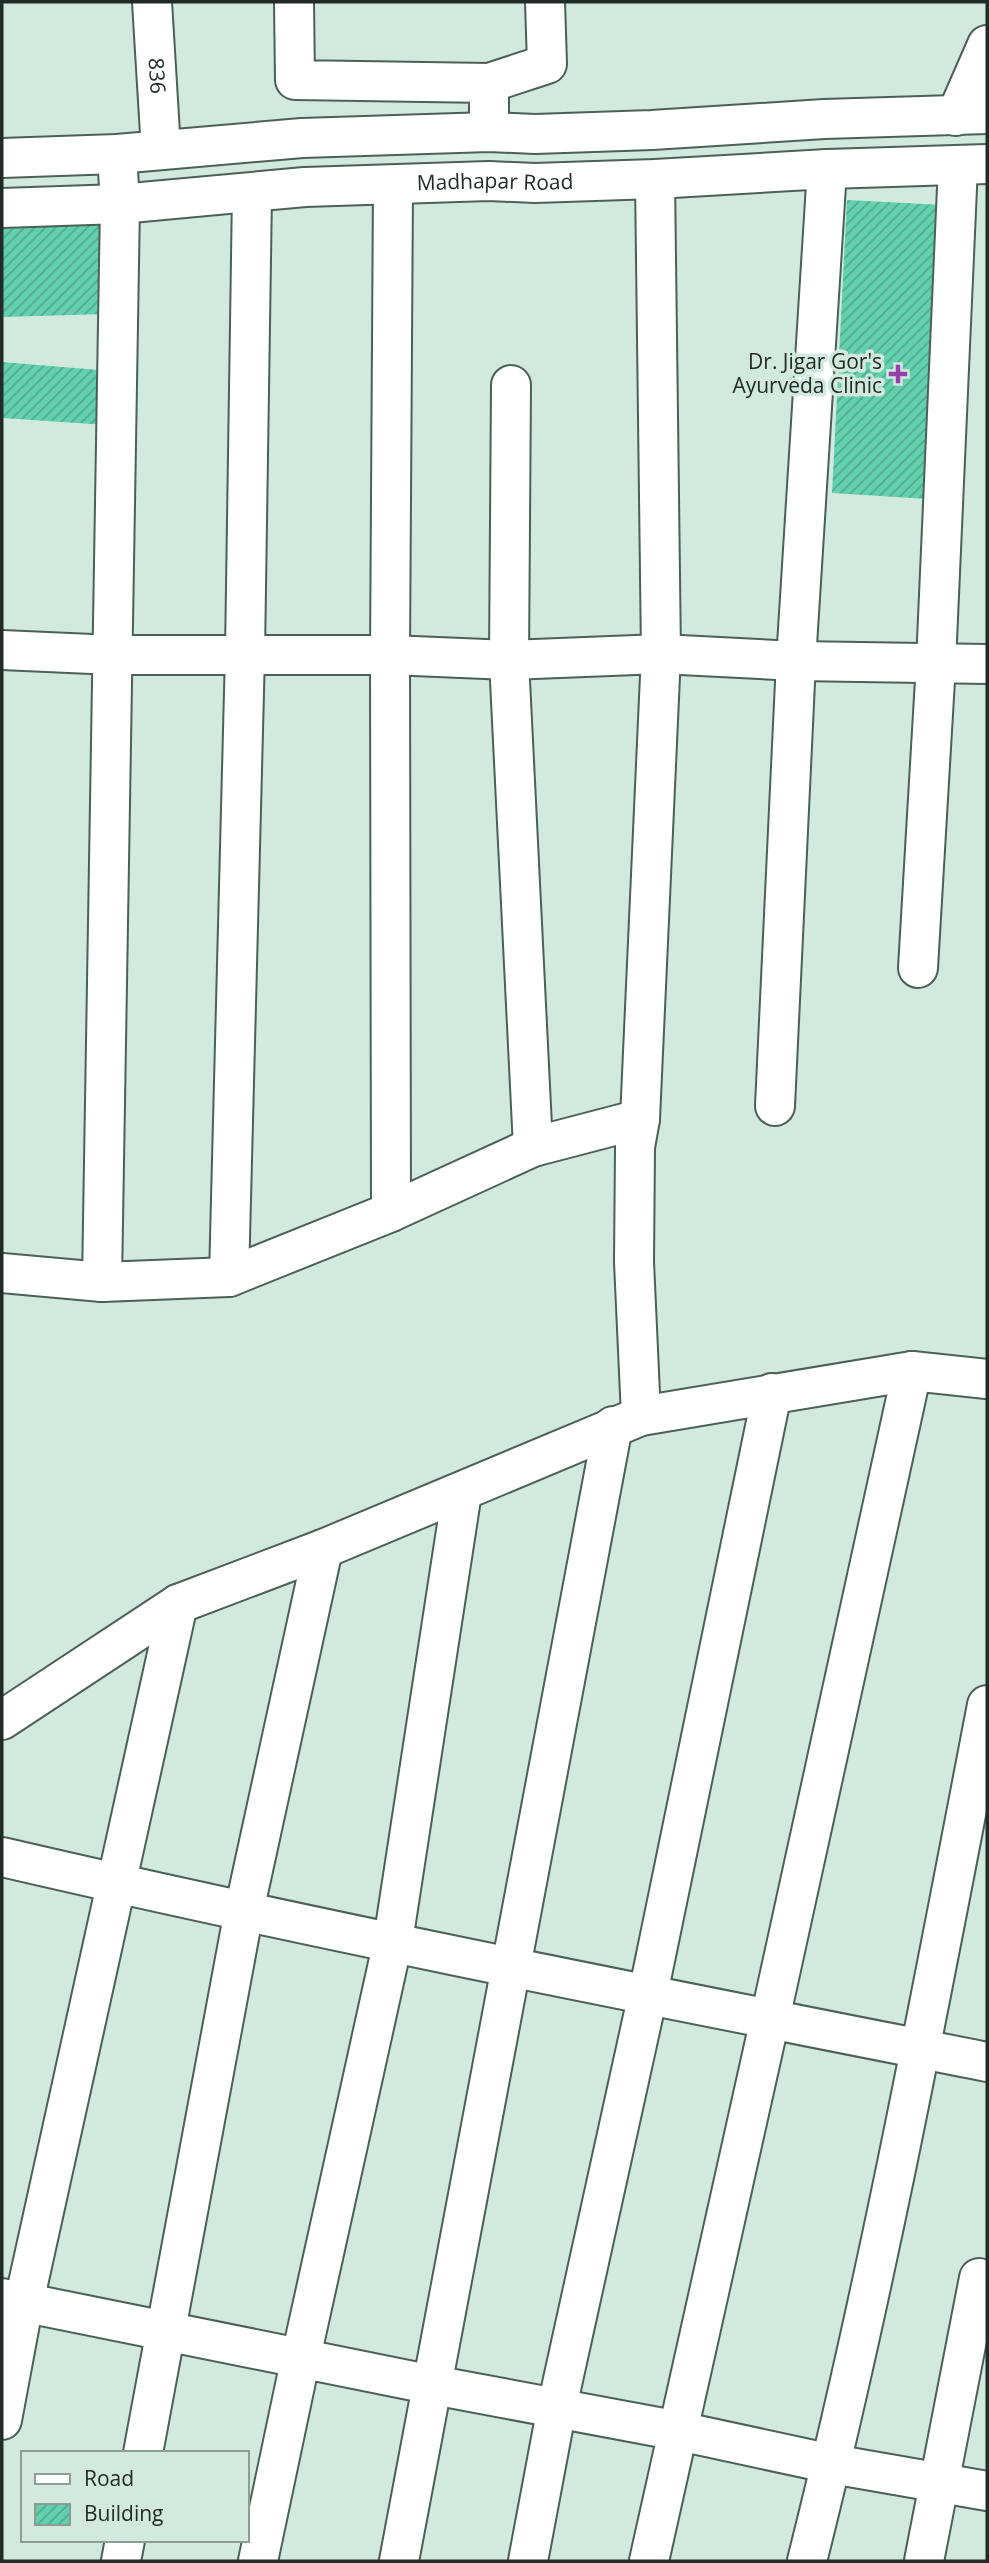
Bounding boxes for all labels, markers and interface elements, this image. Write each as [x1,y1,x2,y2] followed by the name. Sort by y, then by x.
[142,57,173,95] street label: 836
[416,166,574,196] street label: Madhapar Road
[732,347,882,399] place label: Dr. Jigar Gor's Ayurveda Clinic
[888,364,908,384] marker: Dr. Jigar Gor's Ayurveda Clinic
[21,2451,248,2542] legend
[84,2464,134,2492] text: Road
[84,2499,163,2527] text: Building

